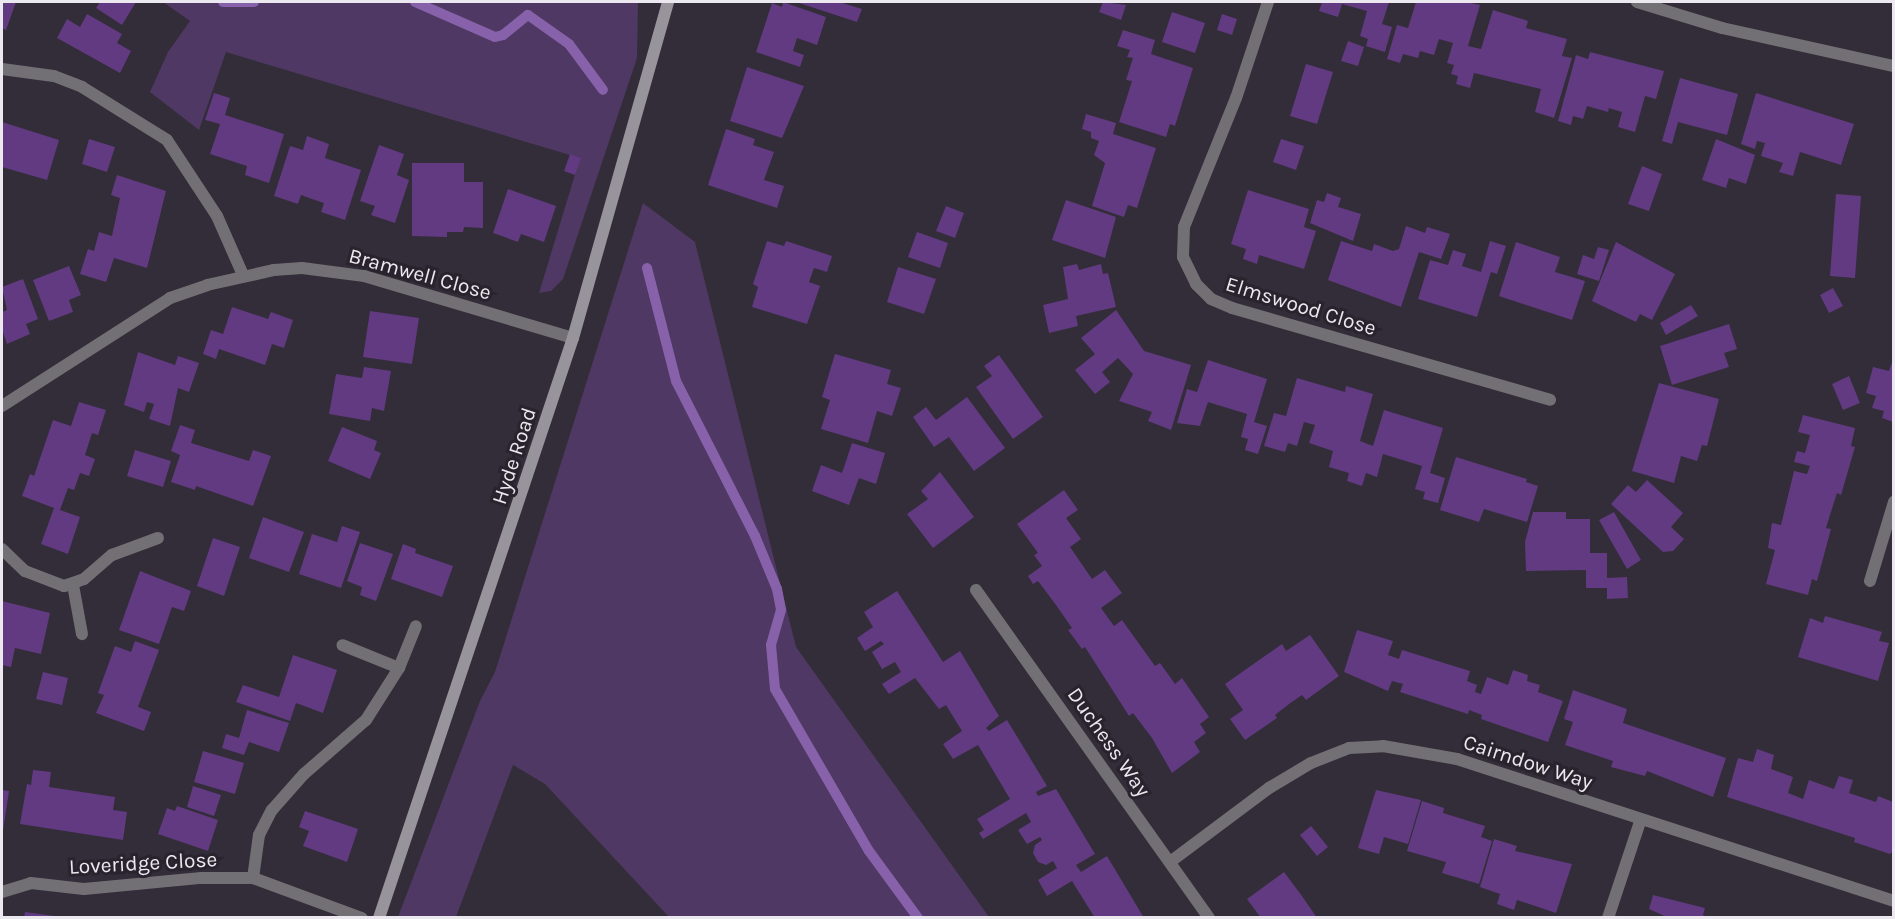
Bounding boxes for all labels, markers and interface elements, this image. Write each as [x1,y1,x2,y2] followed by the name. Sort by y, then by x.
[346,243,494,305] street label: Bramwell Close
[1223,271,1379,341] street label: Elmswood Close
[487,404,541,508] street label: Hyde Road
[1062,683,1156,801] street label: Duchess Way
[1460,729,1596,795] street label: Cairndow Way
[68,847,218,879] street label: Loveridge Close

